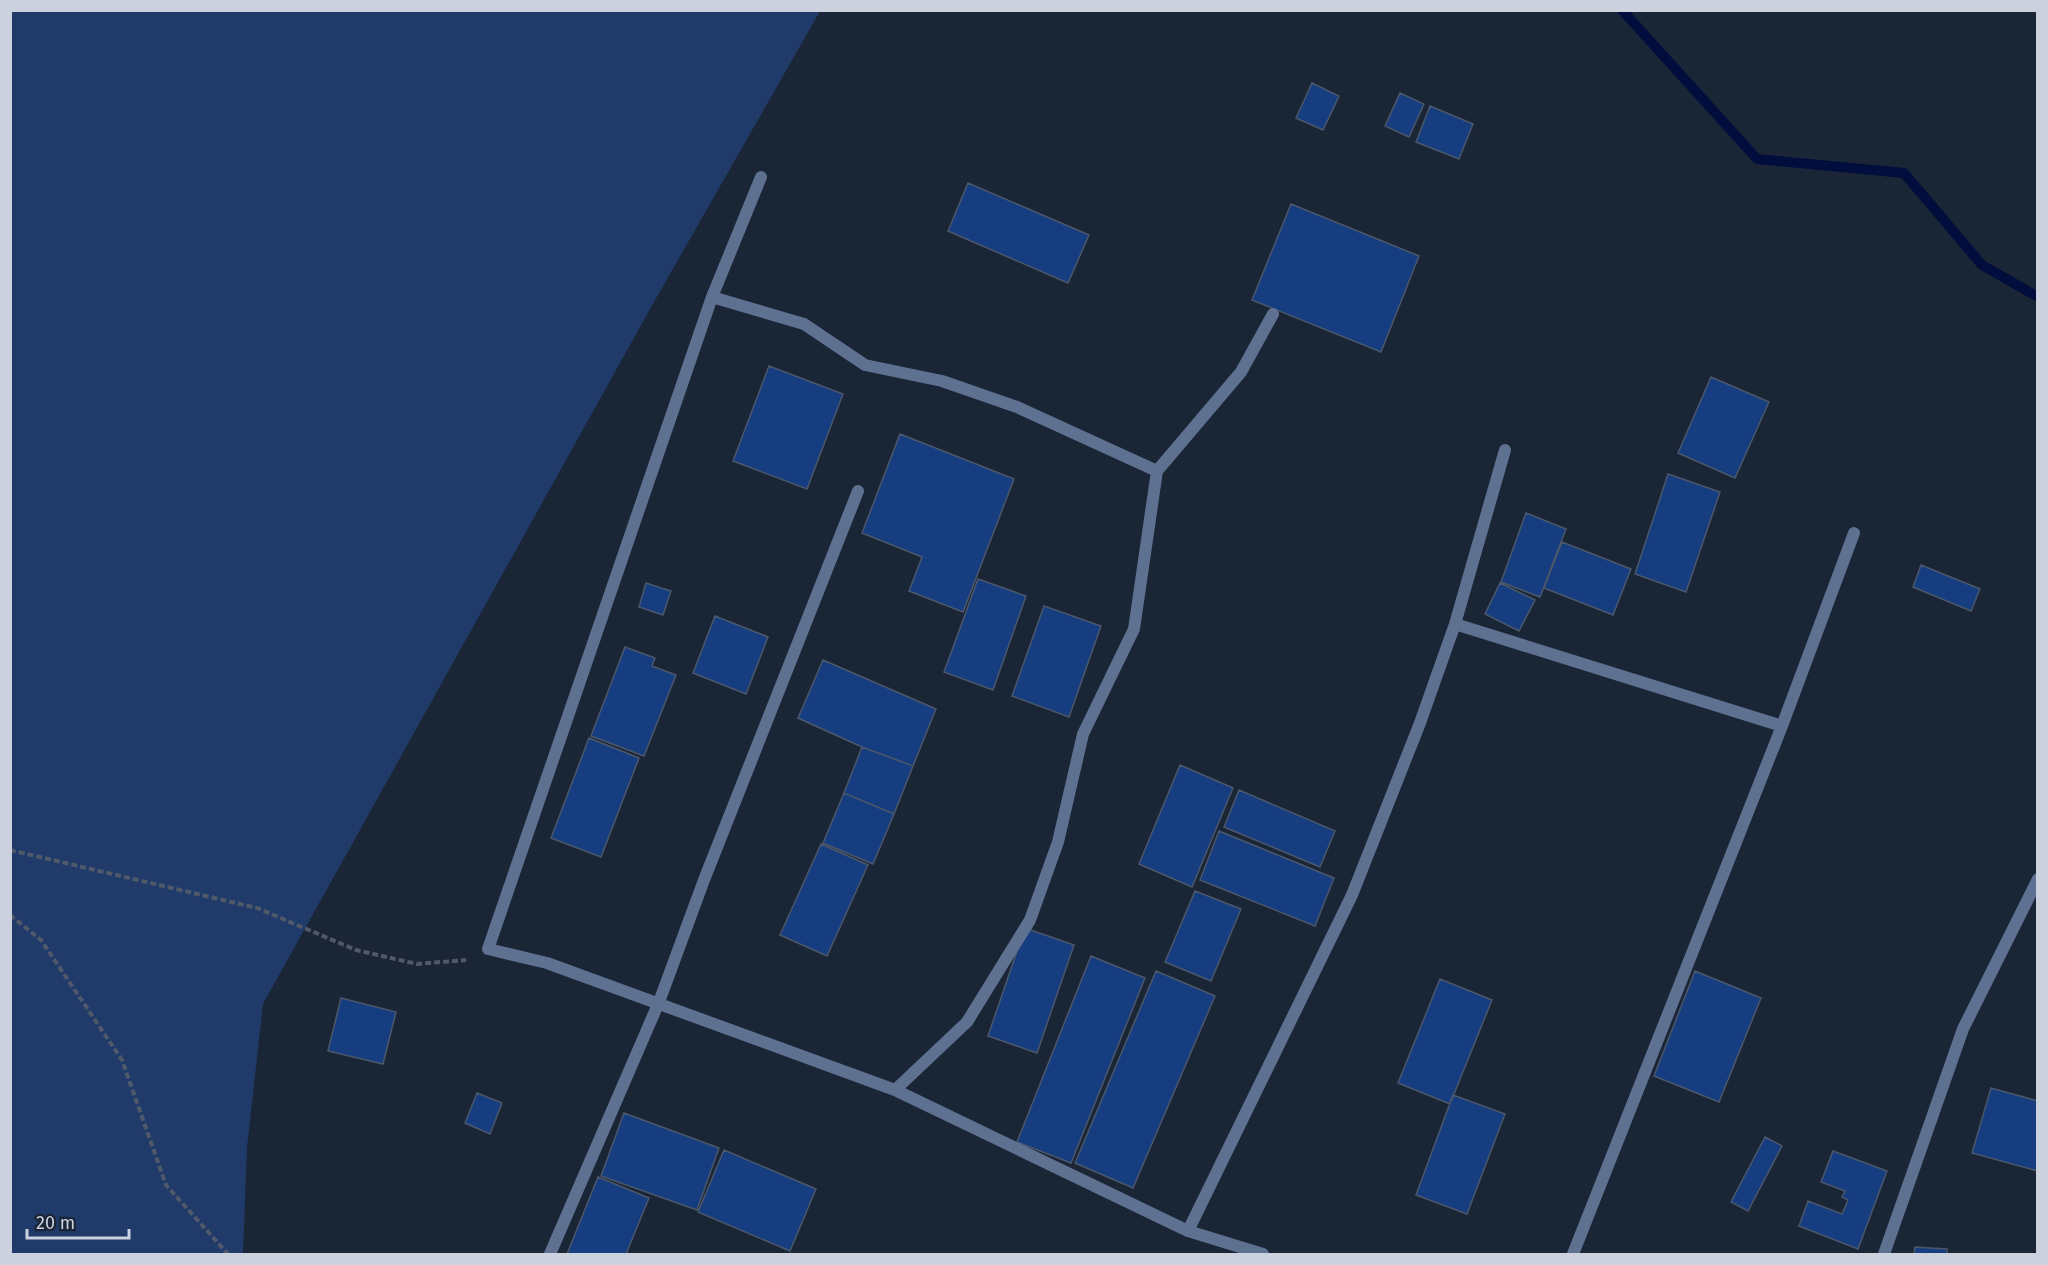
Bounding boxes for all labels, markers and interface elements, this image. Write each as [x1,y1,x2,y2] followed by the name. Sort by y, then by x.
[27,1202,129,1240] scale bar
[36,1212,75,1234] text: 20 m

